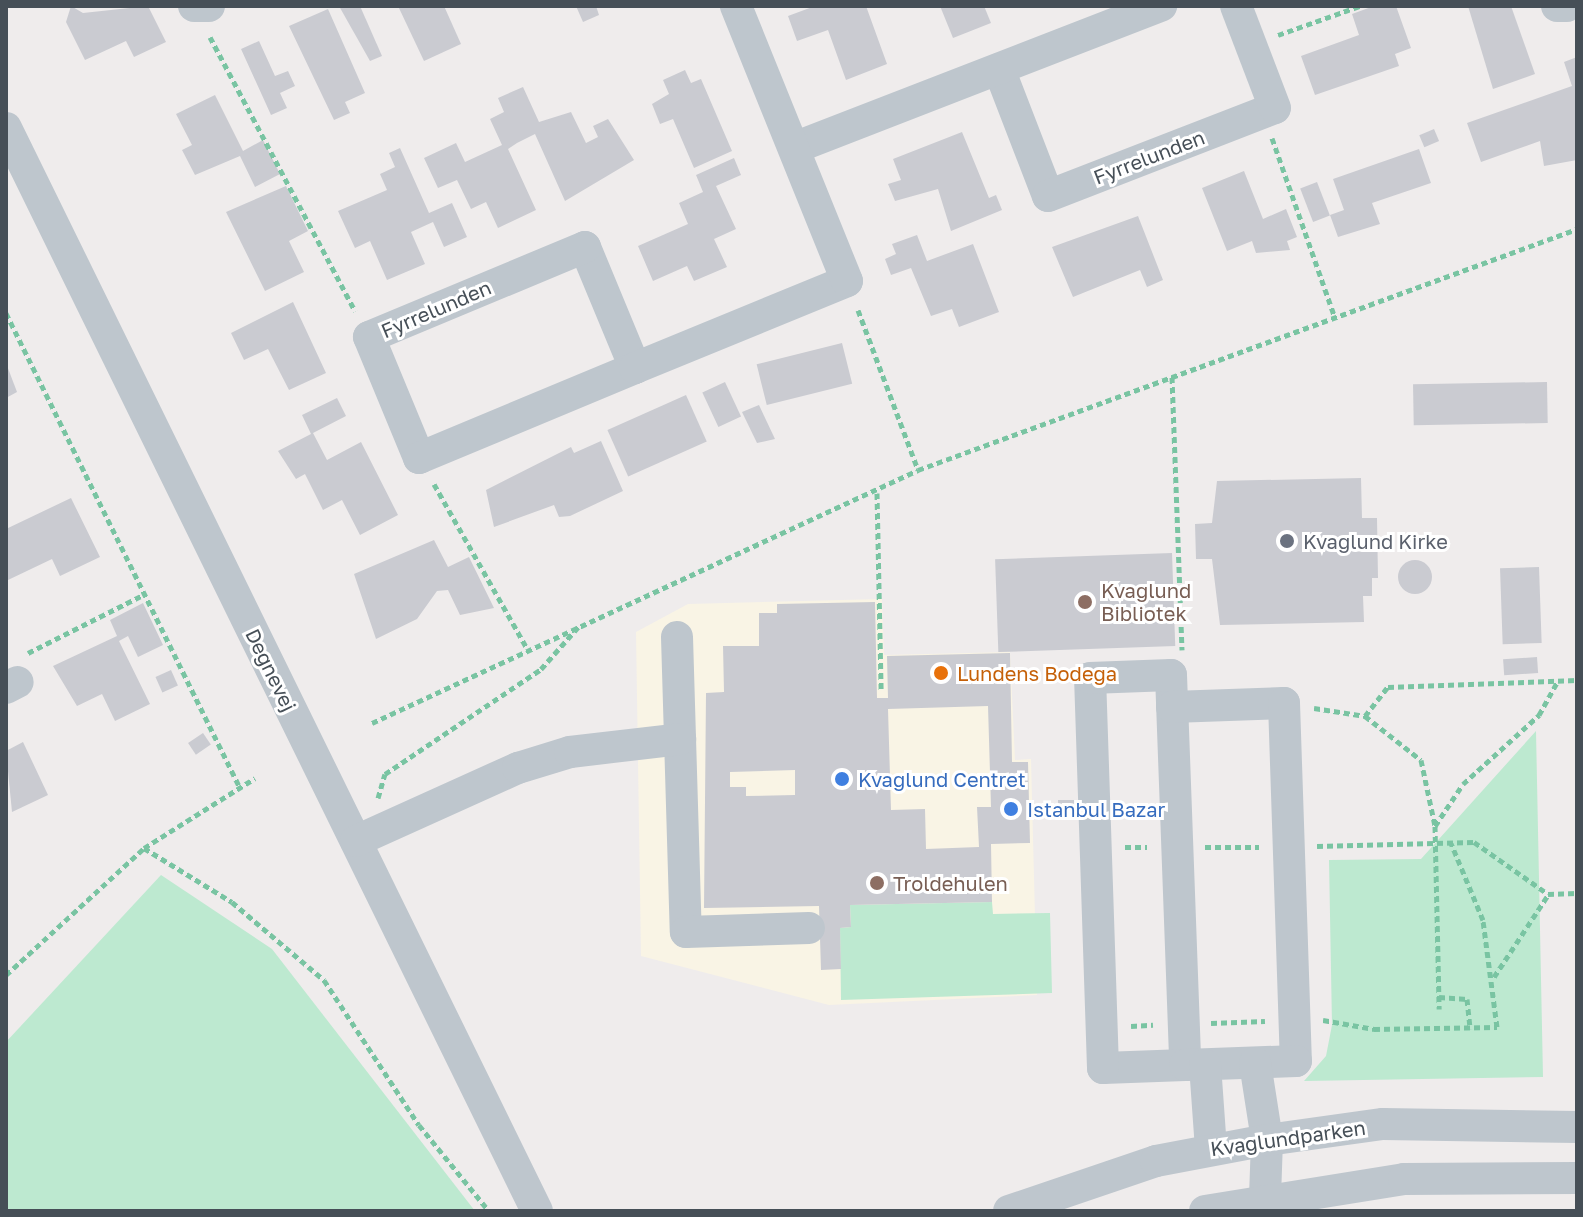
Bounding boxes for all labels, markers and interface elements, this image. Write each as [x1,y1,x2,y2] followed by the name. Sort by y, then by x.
[1090,125,1208,189] street label: Fyrrelunden
[377,275,495,343] street label: Fyrrelunden
[1303,529,1448,553] place label: Kvaglund Kirke
[1278,532,1296,550] marker: Kvaglund Kirke
[1101,578,1191,625] place label: Kvaglund Bibliotek
[1076,593,1094,611] marker: Kvaglund Bibliotek
[241,625,301,715] street label: Degnevej
[957,661,1117,685] place label: Lundens Bodega
[932,664,950,682] marker: Lundens Bodega
[858,767,1026,791] place label: Kvaglund Centret
[833,770,851,788] marker: Kvaglund Centret
[1027,797,1165,821] place label: Istanbul Bazar
[1002,800,1020,818] marker: Istanbul Bazar
[893,871,1008,895] place label: Troldehulen
[868,874,886,892] marker: Troldehulen
[1209,1115,1367,1161] street label: Kvaglundparken

